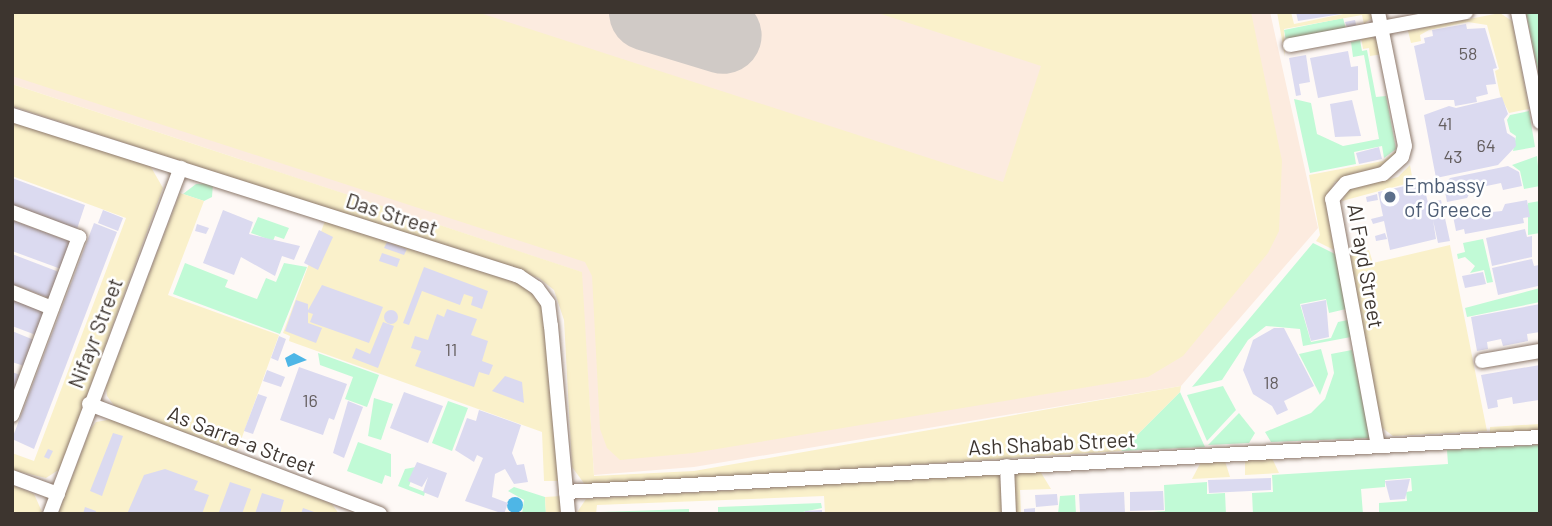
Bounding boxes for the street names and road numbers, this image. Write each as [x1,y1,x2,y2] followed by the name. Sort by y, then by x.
[343,187,441,241] street label: Das Street
[1343,202,1389,330] street label: Al Fayd Street
[62,274,128,392] street label: Nifayr Street
[164,400,320,480] street label: As Sarra-a Street
[968,426,1136,460] street label: Ash Shabab Street

